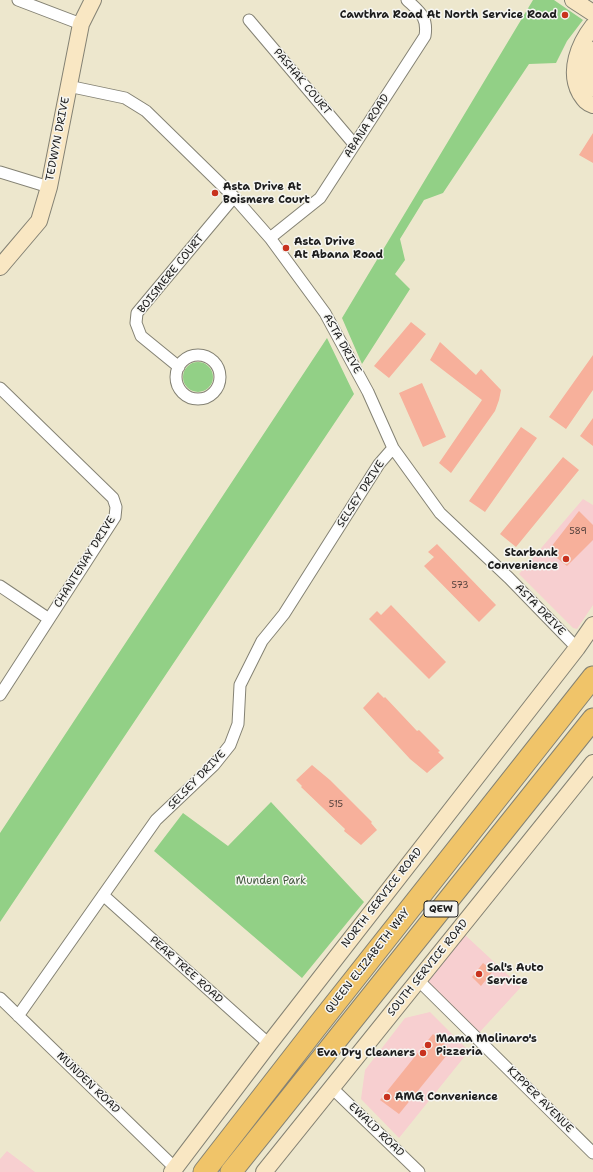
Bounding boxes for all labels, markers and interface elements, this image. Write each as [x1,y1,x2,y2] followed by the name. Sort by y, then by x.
[340,8,557,22] place label: Cawthra Road At North Service Road
[560,10,570,20] marker: Cawthra Road At North Service Road
[270,46,334,118] street label: PASHAK COURT
[342,92,392,160] street label: ABANA ROAD
[43,96,73,182] street label: TEDWYN DRIVE
[223,180,310,206] place label: Asta Drive At Boismere Court
[210,188,220,198] marker: Asta Drive At Boismere Court
[135,232,207,316] street label: BOISMERE COURT
[294,235,383,261] place label: Asta Drive At Abana Road
[281,243,291,253] marker: Asta Drive At Abana Road
[320,312,364,376] street label: ASTA DRIVE
[334,458,388,530] street label: SELSEY DRIVE
[52,514,118,610] street label: CHANTENAY DRIVE
[569,527,587,537] house number: 589
[488,546,558,572] place label: Starbank Convenience
[561,554,571,564] marker: Starbank Convenience
[451,581,469,591] house number: 573
[512,581,568,639] street label: ASTA DRIVE
[165,748,229,812] street label: SELSEY DRIVE
[329,800,343,810] house number: 515
[339,845,425,951] street label: NORTH SERVICE ROAD
[236,874,306,888] park label: Munden Park
[424,901,458,917] road number: QEW
[323,906,413,1016] street label: QUEEN ELIZABETH WAY
[385,917,471,1019] street label: SOUTH SERVICE ROAD
[147,934,225,1006] street label: PEAR TREE ROAD
[487,961,544,987] place label: Sal's Auto Service
[474,969,484,979] marker: Sal's Auto Service
[436,1032,537,1058] place label: Mama Molinaro's Pizzeria
[423,1040,433,1050] marker: Mama Molinaro's Pizzeria
[317,1046,415,1060] place label: Eva Dry Cleaners
[418,1048,428,1058] marker: Eva Dry Cleaners
[54,1049,122,1117] street label: MUNDEN ROAD
[504,1064,576,1136] street label: KIPPER AVENUE
[395,1090,498,1104] place label: AMG Convenience
[382,1092,392,1102] marker: AMG Convenience
[345,1100,407,1160] street label: EWALD ROAD

